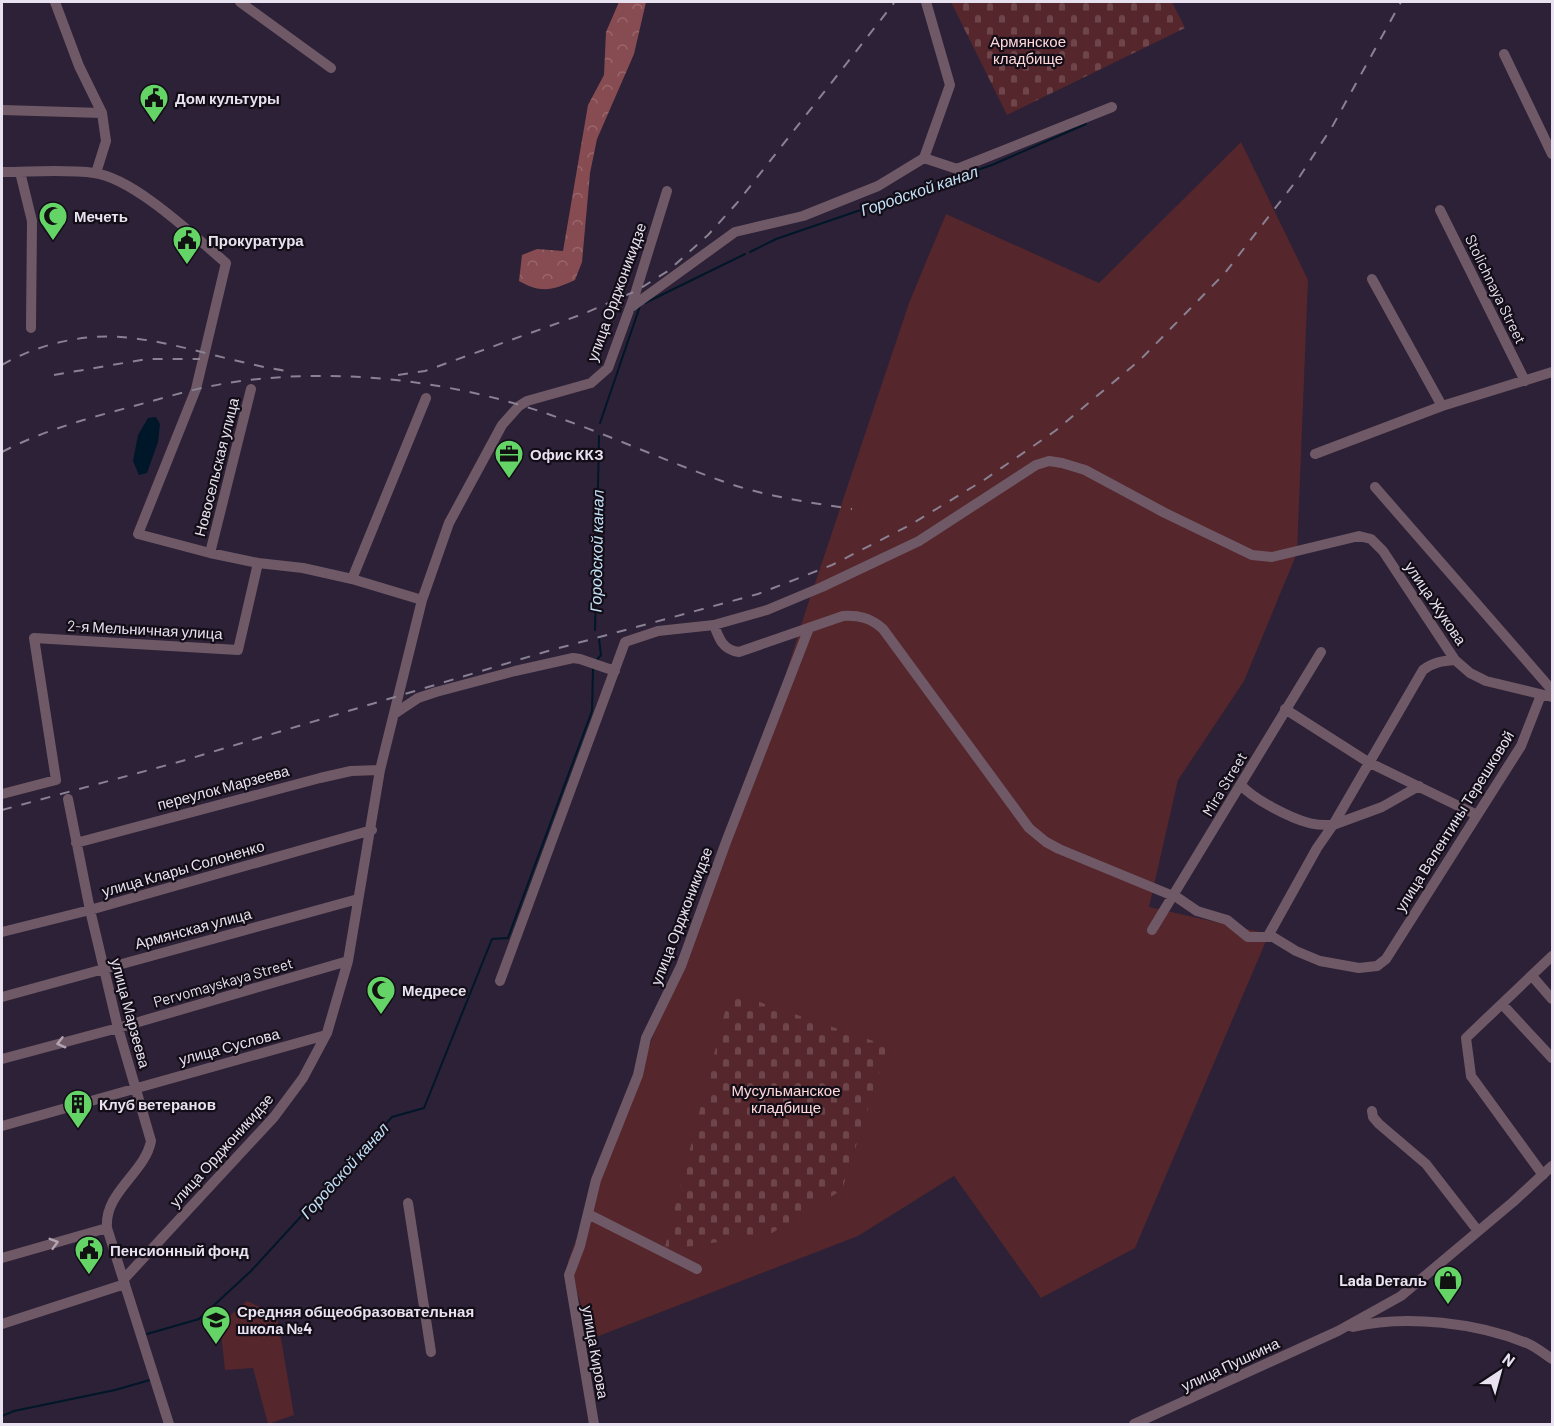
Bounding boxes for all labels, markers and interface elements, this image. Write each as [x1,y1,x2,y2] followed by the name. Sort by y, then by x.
[990,32,1066,67] park label: Армянское кладбище
[138,82,170,124] public building icon: Дом культуры
[175,89,280,107] place label: Дом культуры
[858,161,980,219] water label: Городской канал
[37,200,69,242] mosque icon: Мечеть
[74,207,128,225] place label: Мечеть
[582,220,650,364] street label: улица Орджоникидзе
[171,224,203,266] public building icon: Прокуратура
[208,231,304,249] place label: Прокуратура
[1462,231,1530,347] street label: Stolichnaya Street
[190,395,242,538] street label: Новосельская улица
[493,438,525,480] office icon: Офис ККЗ
[530,445,604,463] place label: Офис ККЗ
[585,489,607,613] water label: Городской канал
[1402,558,1471,649] street label: улица Жукова
[67,616,224,642] street label: 2-я Мельничная улица
[1391,727,1517,915] street label: улица Валентины Терешковой
[1198,749,1250,819] street label: Mira Street
[155,761,291,813] street label: переулок Марзеева
[100,836,266,900] street label: улица Клары Солоненко
[646,844,716,988] street label: улица Орджоникидзе
[133,904,254,952] street label: Армянская улица
[151,953,295,1011] street label: Pervomayskaya Street
[108,956,154,1071] street label: улица Марзеева
[365,974,397,1016] mosque icon: Медресе
[402,981,466,999] place label: Медресе
[177,1024,282,1068] street label: улица Суслова
[56,1035,66,1048] one-way arrow
[731,1081,841,1116] park label: Мусульманское кладбище
[62,1088,94,1130] building icon: Клуб ветеранов
[165,1090,277,1210] street label: улица Орджоникидзе
[99,1095,216,1113] place label: Клуб ветеранов
[296,1118,392,1222] water label: Городской канал
[73,1234,105,1276] public building icon: Пенсионный фонд
[49,1238,59,1250] one-way arrow
[110,1241,249,1259] place label: Пенсионный фонд
[1432,1264,1464,1306] shop icon: Lada Dеталь
[1339,1271,1427,1289] place label: Lada Dеталь
[237,1302,474,1337] place label: Средняя общеобразовательная школа №4
[200,1304,232,1346] school or university icon: Средняя общеобразовательная школа №4
[579,1304,613,1401] street label: улица Кирова
[1178,1333,1282,1395] street label: улица Пушкина
[1470,1342,1530,1402] north arrow
[1499,1349,1519,1370] text: N

